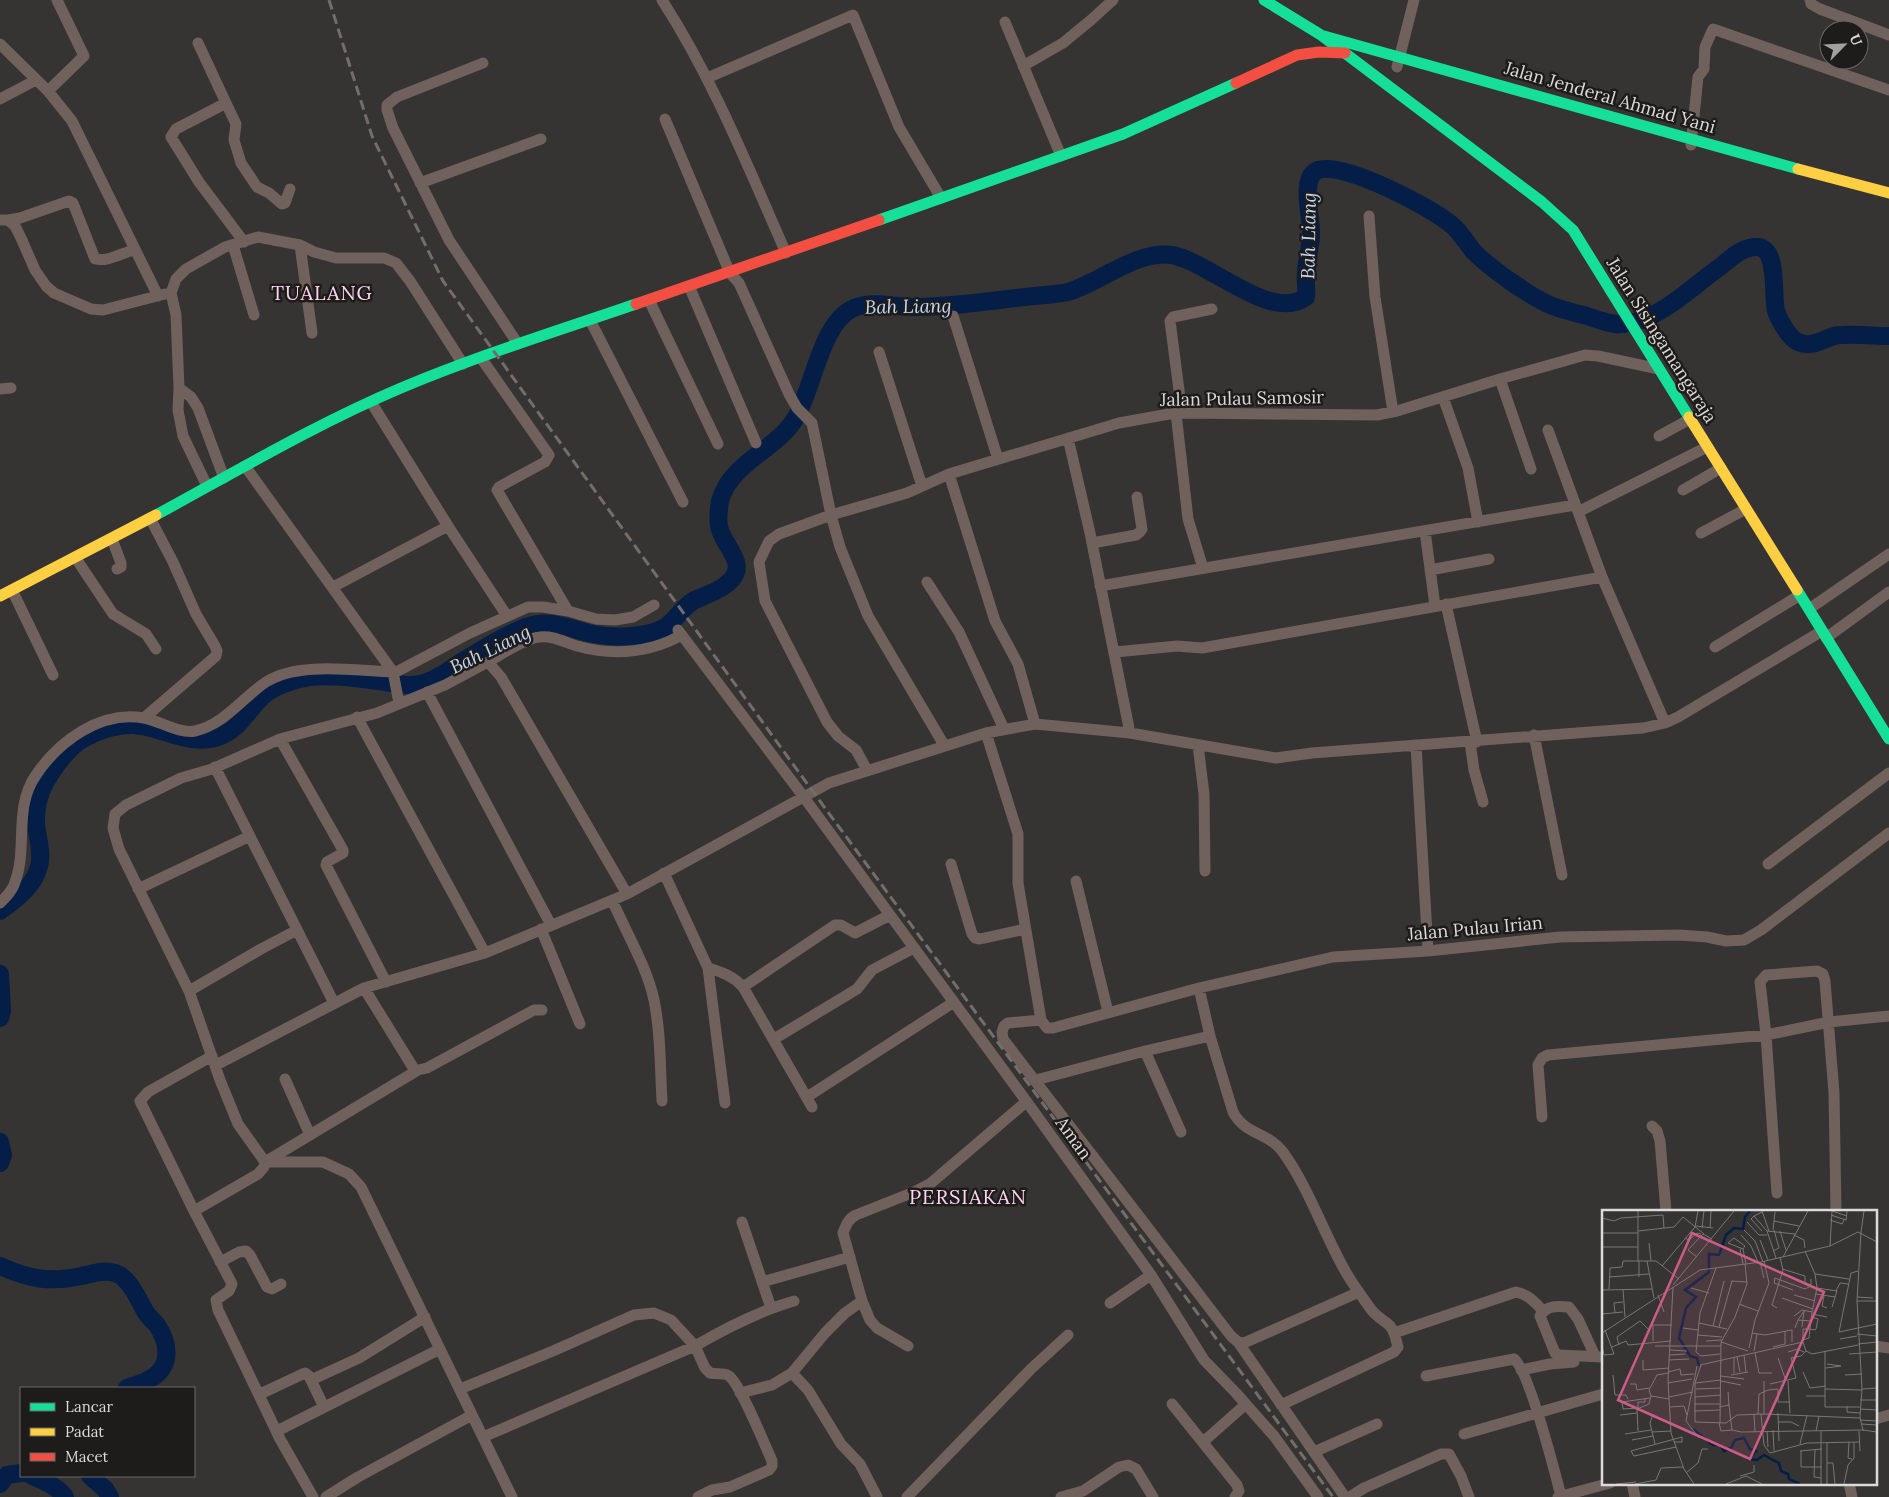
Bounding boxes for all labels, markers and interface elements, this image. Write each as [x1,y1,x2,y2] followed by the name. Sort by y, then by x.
[1819,20,1869,70] north arrow
[1845,31,1866,49] text: U
[1501,56,1718,138] street label: Jalan Jenderal Ahmad Yani
[1295,192,1321,280] water label: Bah Liang
[1601,252,1722,427] street label: Jalan Sisingamangaraja
[271,280,373,305] district label: TUALANG
[864,293,952,319] water label: Bah Liang
[1159,385,1324,411] street label: Jalan Pulau Samosir
[446,619,534,679] water label: Bah Liang
[1405,911,1544,945] street label: Jalan Pulau Irian
[1050,1111,1097,1164] street label: Aman
[909,1184,1027,1209] district label: PERSIAKAN
[1602,1210,1876,1484] inset map
[20,1387,195,1477] legend
[65,1397,114,1416] text: Lancar
[65,1422,104,1441] text: Padat
[65,1447,108,1466] text: Macet

